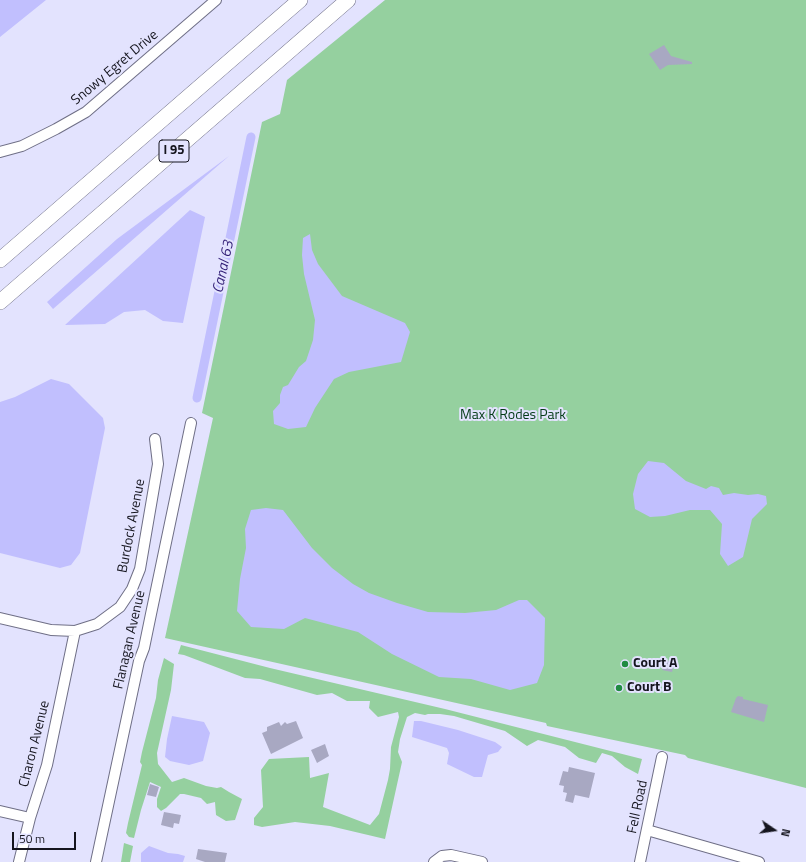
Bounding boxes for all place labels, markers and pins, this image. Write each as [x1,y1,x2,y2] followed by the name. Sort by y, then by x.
[633,656,677,672] place label: Court A
[620,659,630,669] marker: Court A
[627,680,672,696] place label: Court B
[614,683,624,693] marker: Court B

